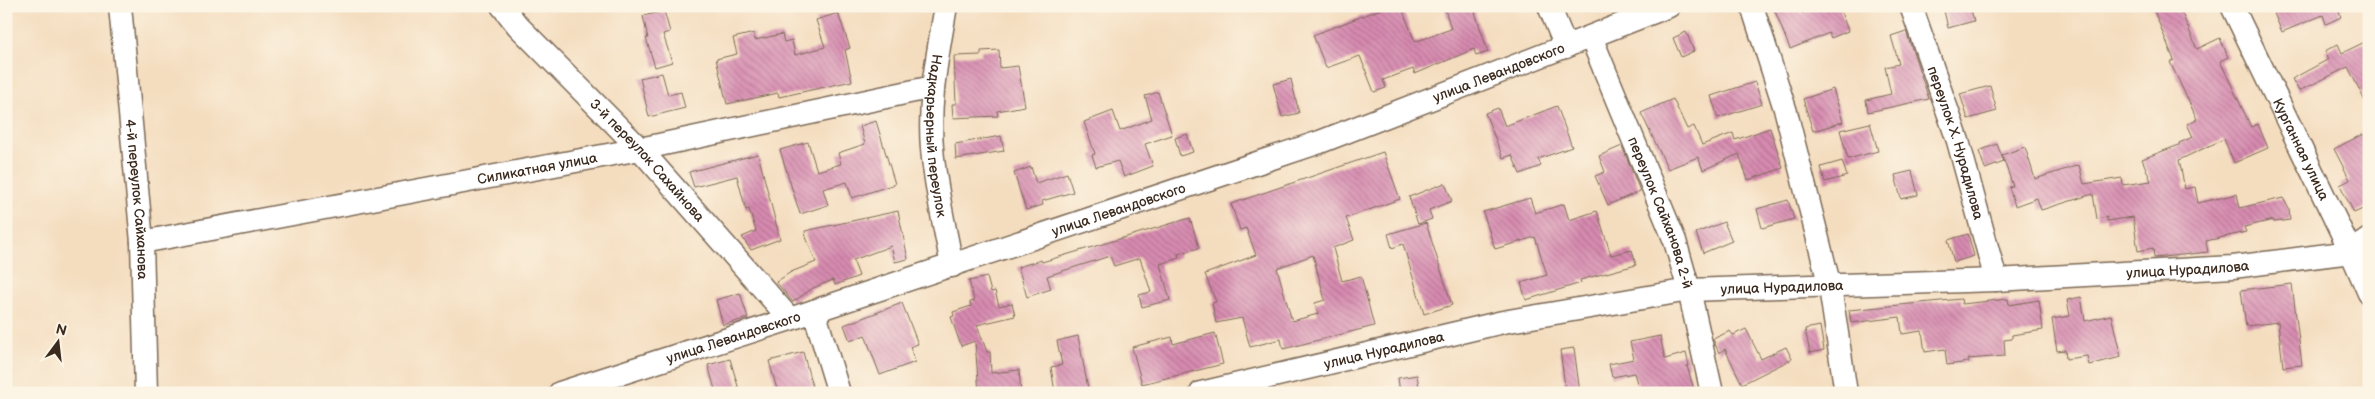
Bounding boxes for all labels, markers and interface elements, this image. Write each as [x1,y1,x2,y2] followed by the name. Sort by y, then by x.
[1430,39,1567,106] street label: улица Левандовского
[923,53,951,219] street label: Надкарьерный переулок
[1924,64,1988,222] street label: переулок Х. Нурадилова
[586,95,709,225] street label: 3-й переулок Сахайнова
[2269,95,2333,204] street label: Курганная улица
[122,118,152,280] street label: 4-й переулок Сайханова
[1624,134,1697,290] street label: переулок Сайханова 2-й
[476,149,599,188] street label: Силикатная улица
[1050,179,1188,239] street label: улица Левандовского
[2126,256,2251,281] street label: улица Нурадилова
[1720,276,1844,297] street label: улица Нурадилова
[664,308,802,367] street label: улица Левандовского
[32,316,82,366] north arrow
[54,320,69,339] text: N
[1322,327,1446,372] street label: улица Нурадилова

